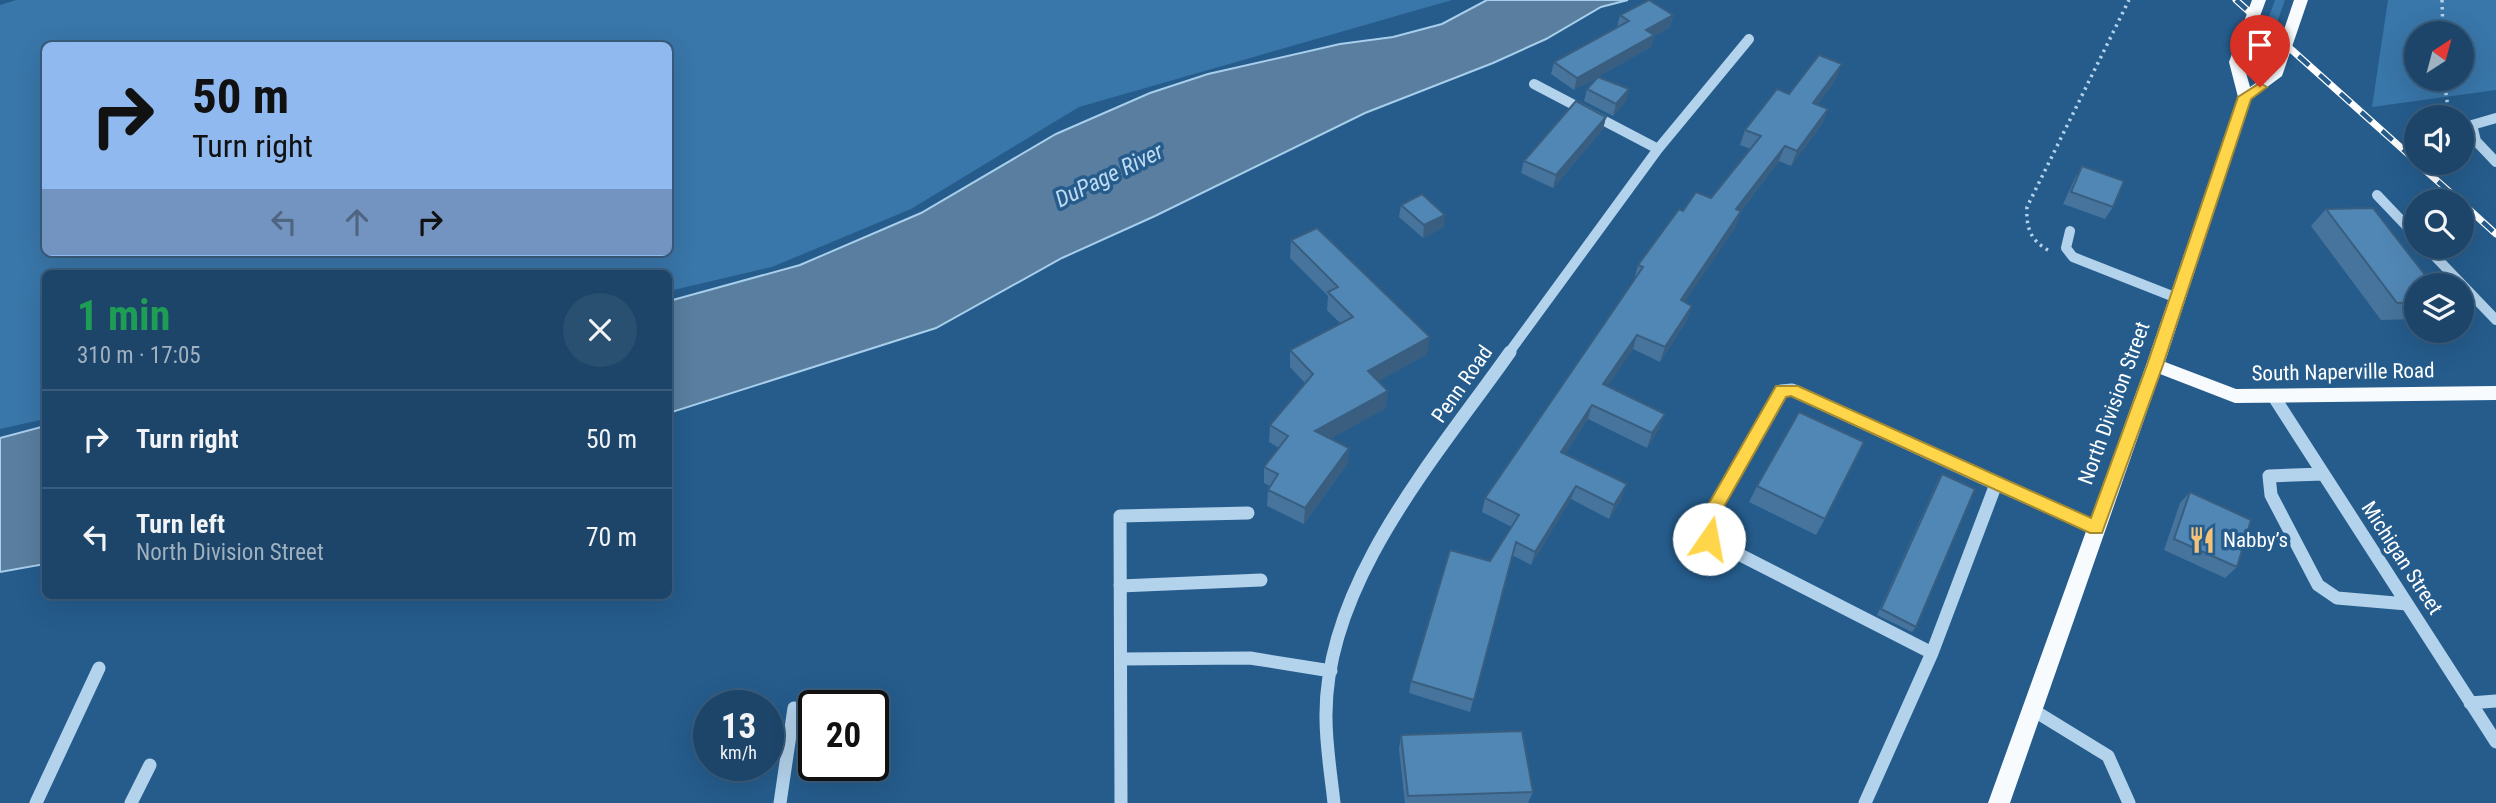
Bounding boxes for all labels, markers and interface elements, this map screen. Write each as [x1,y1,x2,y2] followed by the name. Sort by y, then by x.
[2230,15,2290,87] pin
[2404,21,2474,91] north arrow
[2404,21,2474,343] map controls
[2241,26,2279,64] icon: arrive
[192,68,289,125] text: 50 m
[77,70,168,161] icon: right
[2404,105,2474,175] button: sound
[192,127,313,165] text: Turn right
[1051,137,1169,213] water label: DuPage River
[2404,189,2474,259] button: search
[265,203,303,241] icon: left
[338,203,376,241] icon: ahead
[411,203,449,241] icon: right
[2404,273,2474,343] button: layers
[77,291,170,340] text: 1 min
[563,293,637,367] button: close
[2073,318,2155,488] street label: North Division Street
[1427,341,1497,427] street label: Penn Road
[77,342,201,369] text: 310 m · 17:05
[2251,358,2435,386] street label: South Naperville Road
[77,420,115,458] icon: right
[136,424,238,454] text: Turn right
[586,424,637,454] text: 50 m
[2357,497,2447,619] street label: Michigan Street
[1672,502,1746,576] position arrow
[136,509,225,539] text: Turn left
[77,518,115,556] icon: left
[586,522,637,552] text: 70 m
[2187,525,2217,555] restaurant icon: Nabby’s
[2223,528,2288,552] place label: Nabby’s
[136,539,324,566] text: North Division Street
[798,690,889,781] speed limit sign: 20
[721,706,756,747] text: 13
[720,742,757,763] text: km/h

